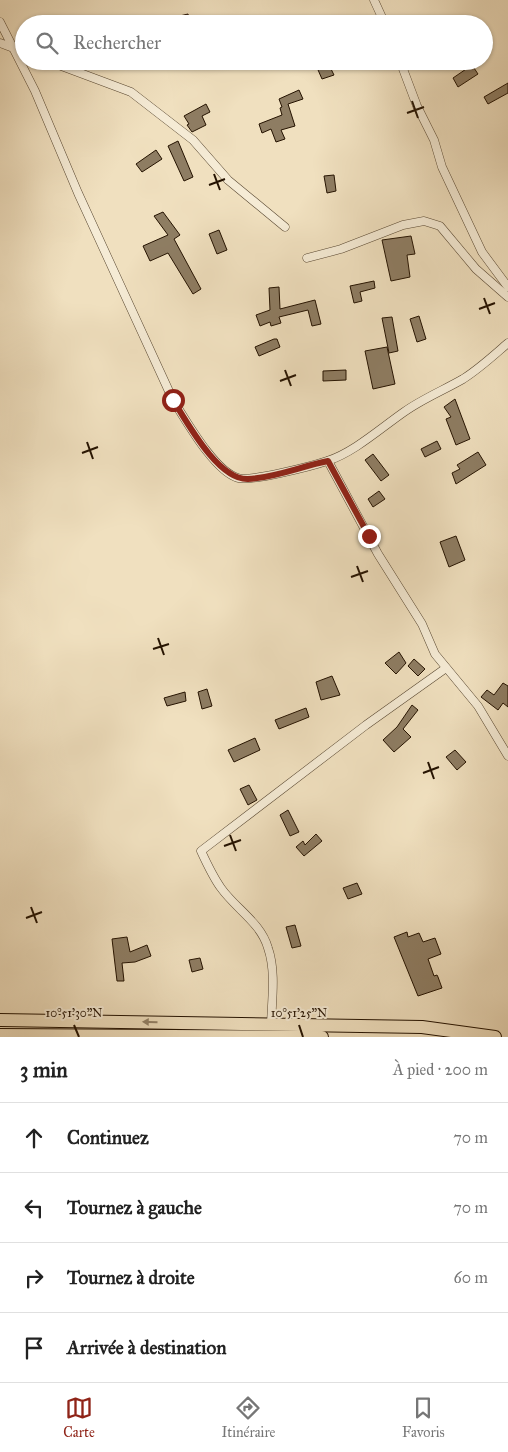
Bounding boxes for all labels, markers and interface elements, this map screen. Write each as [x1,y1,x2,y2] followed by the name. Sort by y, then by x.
[15,15,493,70] search box
[33,29,61,57] icon: search
[73,31,161,54] text: Rechercher
[162,389,185,412] route start
[358,525,381,548] route end
[46,1006,102,1020] text: 10°51'30"N
[271,1006,327,1020] text: 10°51'25"N
[142,1018,158,1026] one-way arrow
[20,1057,68,1083] text: 3 min
[393,1060,488,1079] text: À pied · 200 m
[20,1124,48,1152] icon: ahead
[67,1126,149,1149] text: Continuez
[453,1128,488,1147] text: 70 m
[20,1194,48,1222] icon: left
[67,1196,202,1219] text: Tournez à gauche
[453,1198,488,1217] text: 70 m
[20,1264,48,1292] icon: right
[67,1266,195,1289] text: Tournez à droite
[454,1268,488,1287] text: 60 m
[20,1334,48,1362] icon: arrive
[67,1336,226,1359] text: Arrivée à destination
[63,1394,95,1441] tab: Carte
[222,1394,275,1441] tab: Itinéraire
[402,1394,445,1441] tab: Favoris

